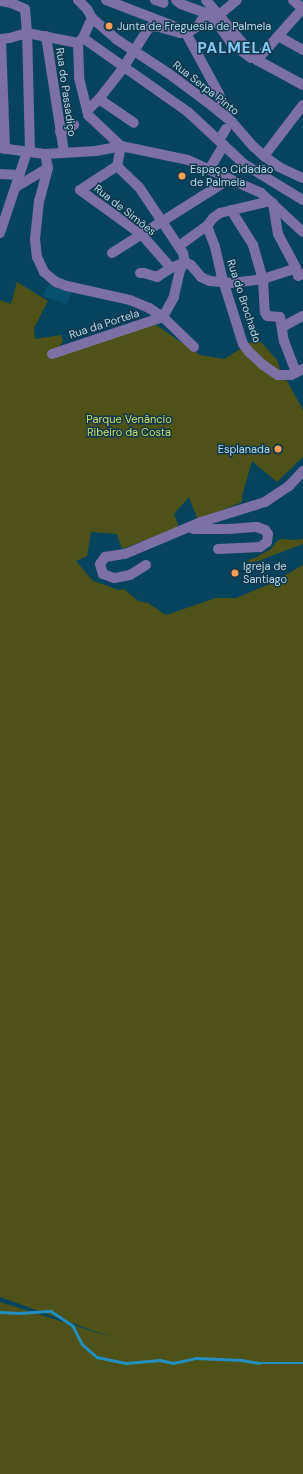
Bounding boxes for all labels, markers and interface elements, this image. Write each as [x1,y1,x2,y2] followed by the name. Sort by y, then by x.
[117,19,271,33] place label: Junta de Freguesia de Palmela
[104,21,114,31] marker: Junta de Freguesia de Palmela
[197,40,273,58] district label: PALMELA
[53,47,79,137] street label: Rua do Passadiço
[170,58,242,118] street label: Rua Serpa Pinto
[190,163,273,189] place label: Espaço Cidadão de Palmela
[177,171,187,181] marker: Espaço Cidadão de Palmela
[91,182,159,238] street label: Rua de Simões
[224,258,264,344] street label: Rua do Brochado
[67,306,141,342] street label: Rua da Portela
[86,413,172,439] park label: Parque Venâncio Ribeiro da Costa
[218,442,270,456] place label: Esplanada
[273,444,283,454] marker: Esplanada
[243,560,287,586] place label: Igreja de Santiago
[230,568,240,578] marker: Igreja de Santiago

